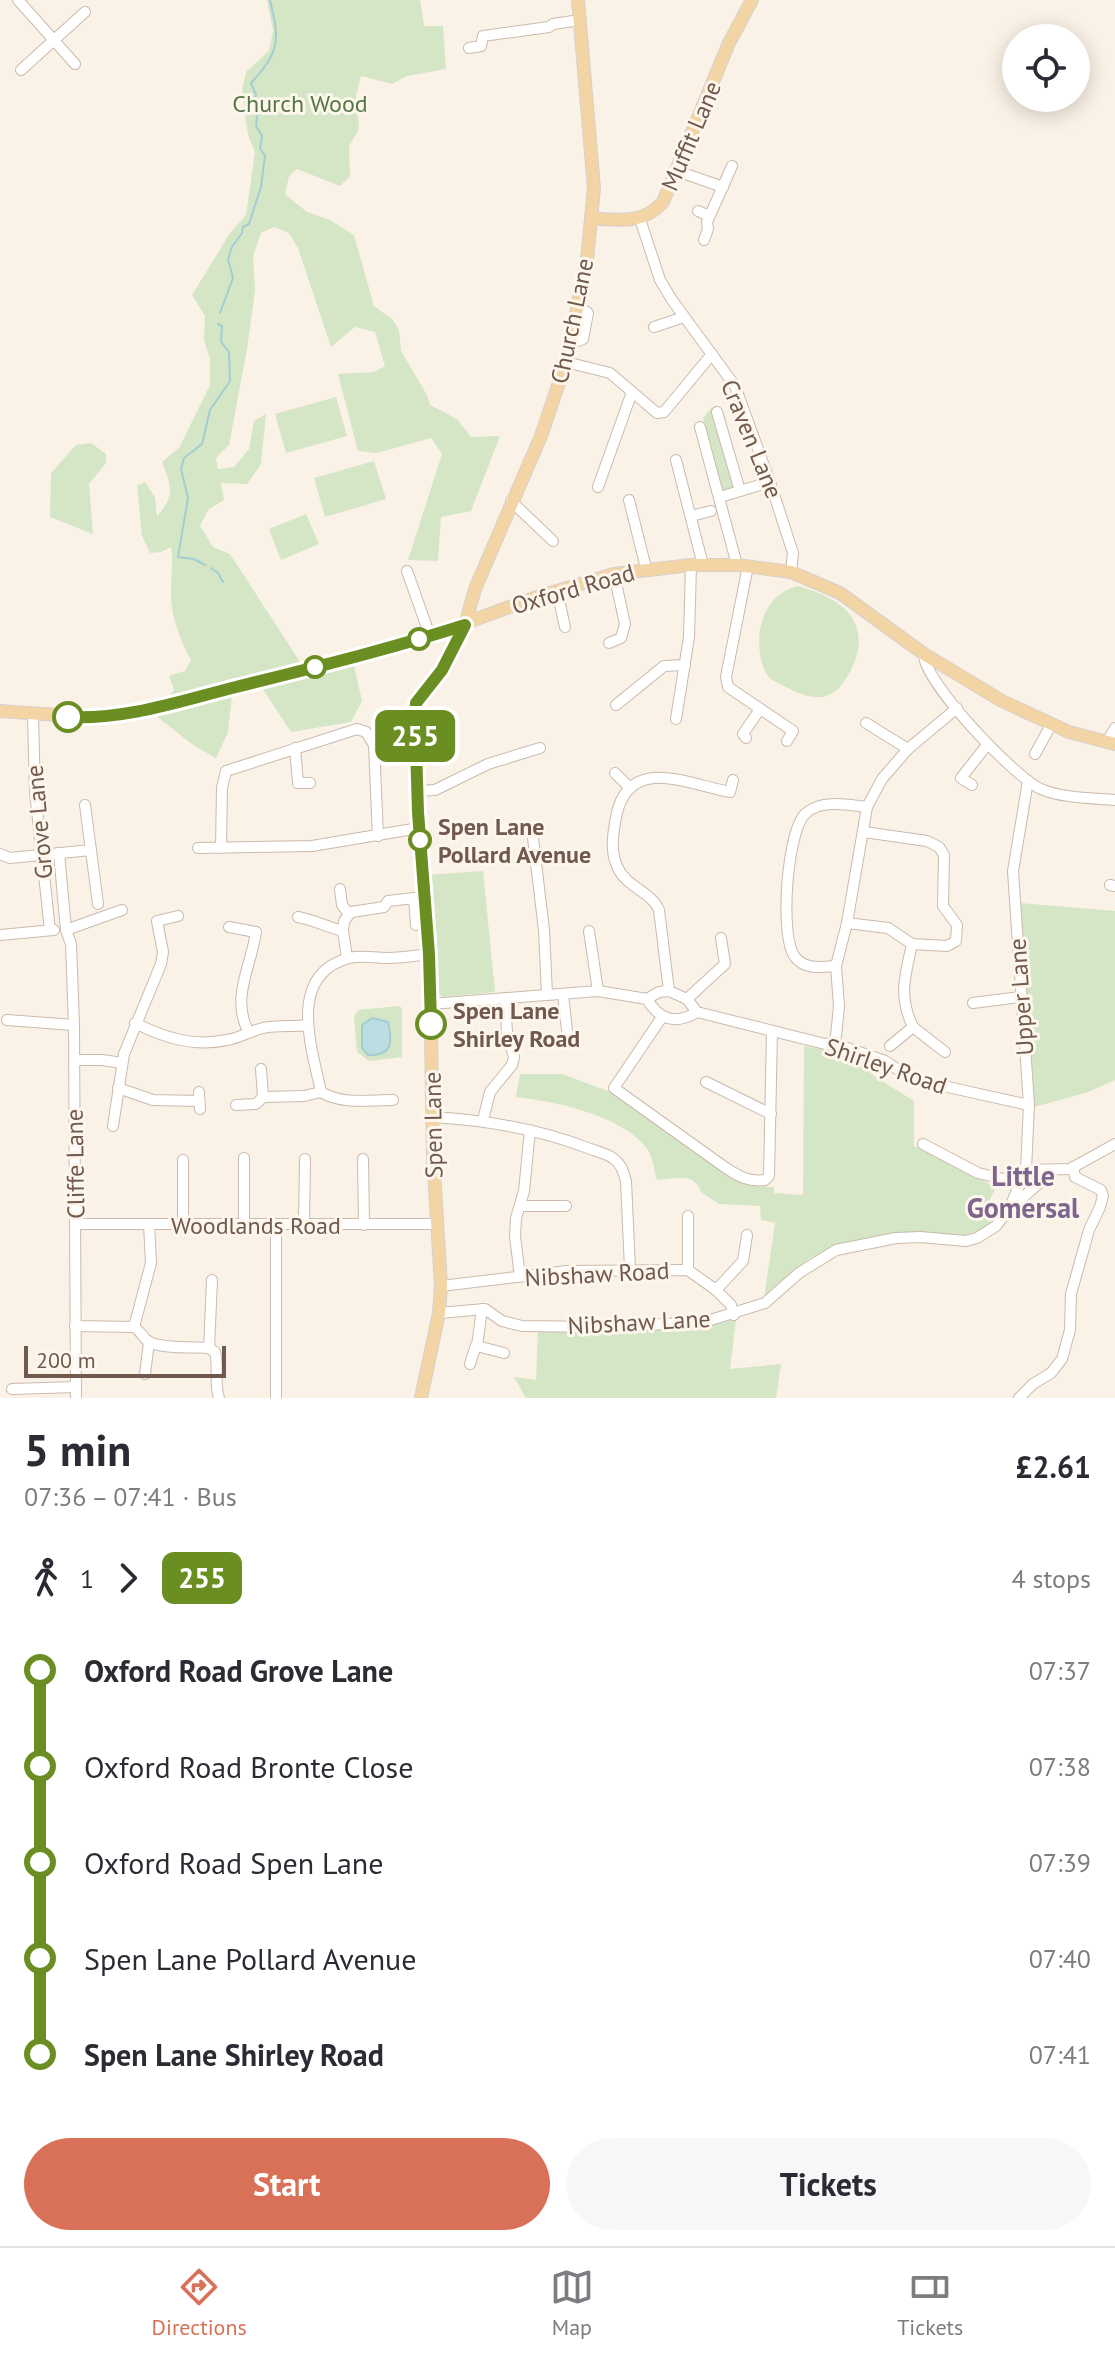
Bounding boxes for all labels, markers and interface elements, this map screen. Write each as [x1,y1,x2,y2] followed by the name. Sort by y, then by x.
[1002,24,1090,112] map controls
[1002,24,1090,112] button: locate
[654,76,728,196] street label: Muffit Lane
[232,88,368,119] park label: Church Wood
[544,255,600,387] street label: Church Lane
[714,375,790,503] street label: Craven Lane
[508,557,638,621] street label: Oxford Road
[408,628,430,650] unlabelled marker
[304,656,326,678] unlabelled marker
[53,702,83,732] unlabelled marker
[369,710,461,762] line badge: 255
[391,717,439,754] text: 255
[19,764,59,880] street label: Grove Lane
[438,811,591,870] place label: Spen Lane Pollard Avenue
[409,829,431,851] marker: Spen Lane Pollard Avenue
[1001,937,1041,1057] street label: Upper Lane
[453,995,580,1054] place label: Spen Lane Shirley Road
[416,1009,446,1039] marker: Spen Lane Shirley Road
[821,1031,951,1101] street label: Shirley Road
[417,1071,449,1179] street label: Spen Lane
[59,1109,91,1219] street label: Cliffe Lane
[967,1157,1080,1226] district label: Little Gomersal
[171,1210,341,1241] street label: Woodlands Road
[524,1255,670,1293] street label: Nibshaw Road
[567,1303,711,1341] street label: Nibshaw Lane
[24,1342,226,1378] scale bar
[36,1346,96,1374] text: 200 m
[24,1421,131,1478] text: 5 min
[1016,1447,1091,1486] text: £2.61
[24,1480,237,1513] text: 07:36 – 07:41 · Bus
[24,1556,68,1600] icon: walk
[106,1556,150,1600] icon: forward
[178,1559,226,1596] text: 255
[80,1562,94,1595] text: 1
[1011,1562,1091,1595] text: 4 stops
[84,1651,393,1690] text: Oxford Road Grove Lane
[1029,1654,1091,1687] text: 07:37
[84,1747,413,1786] text: Oxford Road Bronte Close
[1029,1750,1091,1783] text: 07:38
[84,1843,384,1882] text: Oxford Road Spen Lane
[1029,1846,1091,1879] text: 07:39
[84,1939,417,1978] text: Spen Lane Pollard Avenue
[1029,1942,1091,1975] text: 07:40
[84,2035,384,2074] text: Spen Lane Shirley Road
[1029,2038,1091,2071] text: 07:41
[24,2138,550,2230] button: Start
[566,2138,1091,2230] button: Tickets
[152,2265,247,2341] tab: Directions
[550,2265,594,2341] tab: Map
[897,2265,963,2341] tab: Tickets

